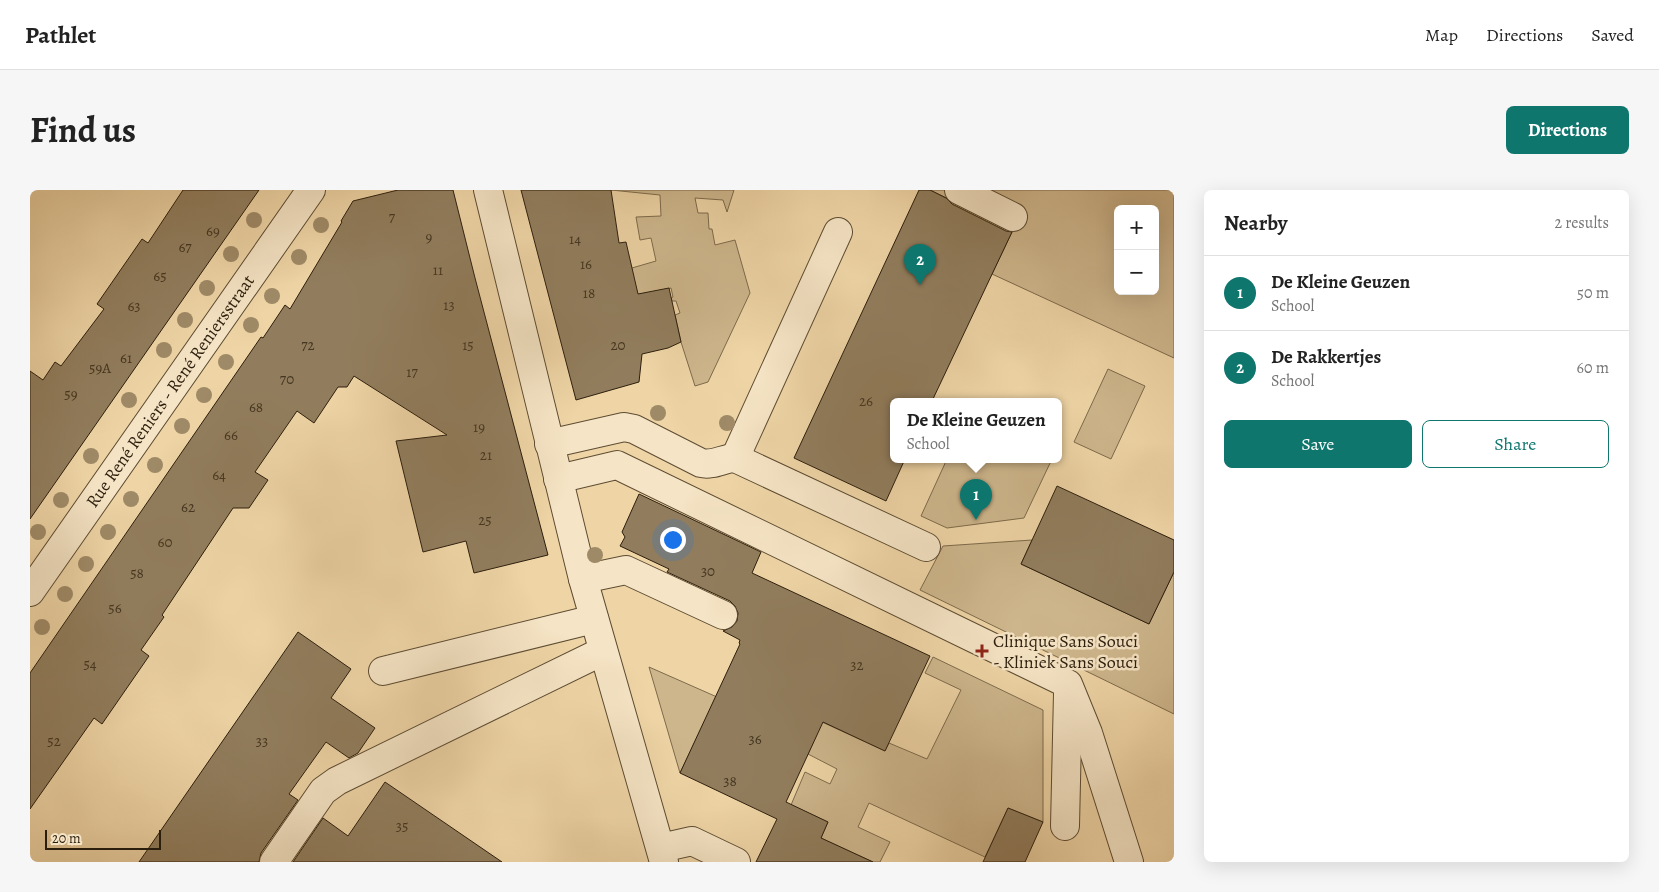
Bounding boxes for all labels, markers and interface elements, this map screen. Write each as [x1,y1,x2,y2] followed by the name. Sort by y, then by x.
[25,19,96,51] text: Pathlet
[1425,23,1458,47] text: Map
[1486,23,1563,47] text: Directions
[1591,23,1634,47] text: Saved
[30,106,136,154] text: Find us
[1506,106,1629,154] button: Directions
[1114,205,1159,295] map controls
[1114,205,1159,250] button: +
[389,207,396,227] house number: 7
[1224,209,1287,237] text: Nearby
[1554,212,1609,234] text: 2 results
[206,221,220,241] house number: 69
[426,227,433,247] house number: 9
[569,229,581,249] house number: 14
[178,237,192,257] house number: 67
[904,244,936,285] pin: 2
[1114,250,1159,295] button: −
[580,254,592,274] house number: 16
[433,260,443,280] house number: 11
[153,266,167,286] house number: 65
[1271,269,1410,295] text: De Kleine Geuzen
[80,270,260,512] street label: Rue René Reniers - René Reniersstraat
[1237,282,1243,304] text: 1
[1577,282,1609,304] text: 50 m
[583,283,595,303] house number: 18
[443,295,455,315] house number: 13
[1271,295,1314,317] text: School
[127,296,141,316] house number: 63
[301,335,315,355] house number: 72
[462,335,474,355] house number: 15
[610,335,626,355] house number: 20
[1271,344,1381,370] text: De Rakkertjes
[120,348,132,368] house number: 61
[1236,357,1244,379] text: 2
[1577,357,1609,379] text: 60 m
[89,358,111,378] house number: 59A
[406,362,418,382] house number: 17
[280,369,294,389] house number: 70
[1271,370,1314,392] text: School
[64,384,78,404] house number: 59
[859,391,873,411] house number: 26
[249,397,263,417] house number: 68
[890,398,1062,463] popup
[906,407,1046,433] text: De Kleine Geuzen
[473,417,485,437] house number: 19
[1224,420,1412,468] button: Save
[1422,420,1609,468] button: Share
[224,425,238,445] house number: 66
[906,433,950,455] text: School
[480,445,492,465] house number: 21
[212,465,226,485] house number: 64
[960,479,992,520] pin: 1
[181,497,195,517] house number: 62
[478,510,492,530] house number: 25
[660,527,686,553] your location
[158,532,172,552] house number: 60
[701,561,715,581] house number: 30
[130,563,144,583] house number: 58
[108,598,122,618] house number: 56
[993,629,1138,674] place label: Clinique Sans Souci - Kliniek Sans Souci
[975,644,989,658] marker: Clinique Sans Souci - Kliniek Sans Souci
[83,654,97,674] house number: 54
[850,655,864,675] house number: 32
[748,729,762,749] house number: 36
[47,731,61,751] house number: 52
[256,731,268,751] house number: 33
[723,771,737,791] house number: 38
[396,816,408,836] house number: 35
[45,827,161,850] scale bar
[52,829,81,848] text: 20 m

